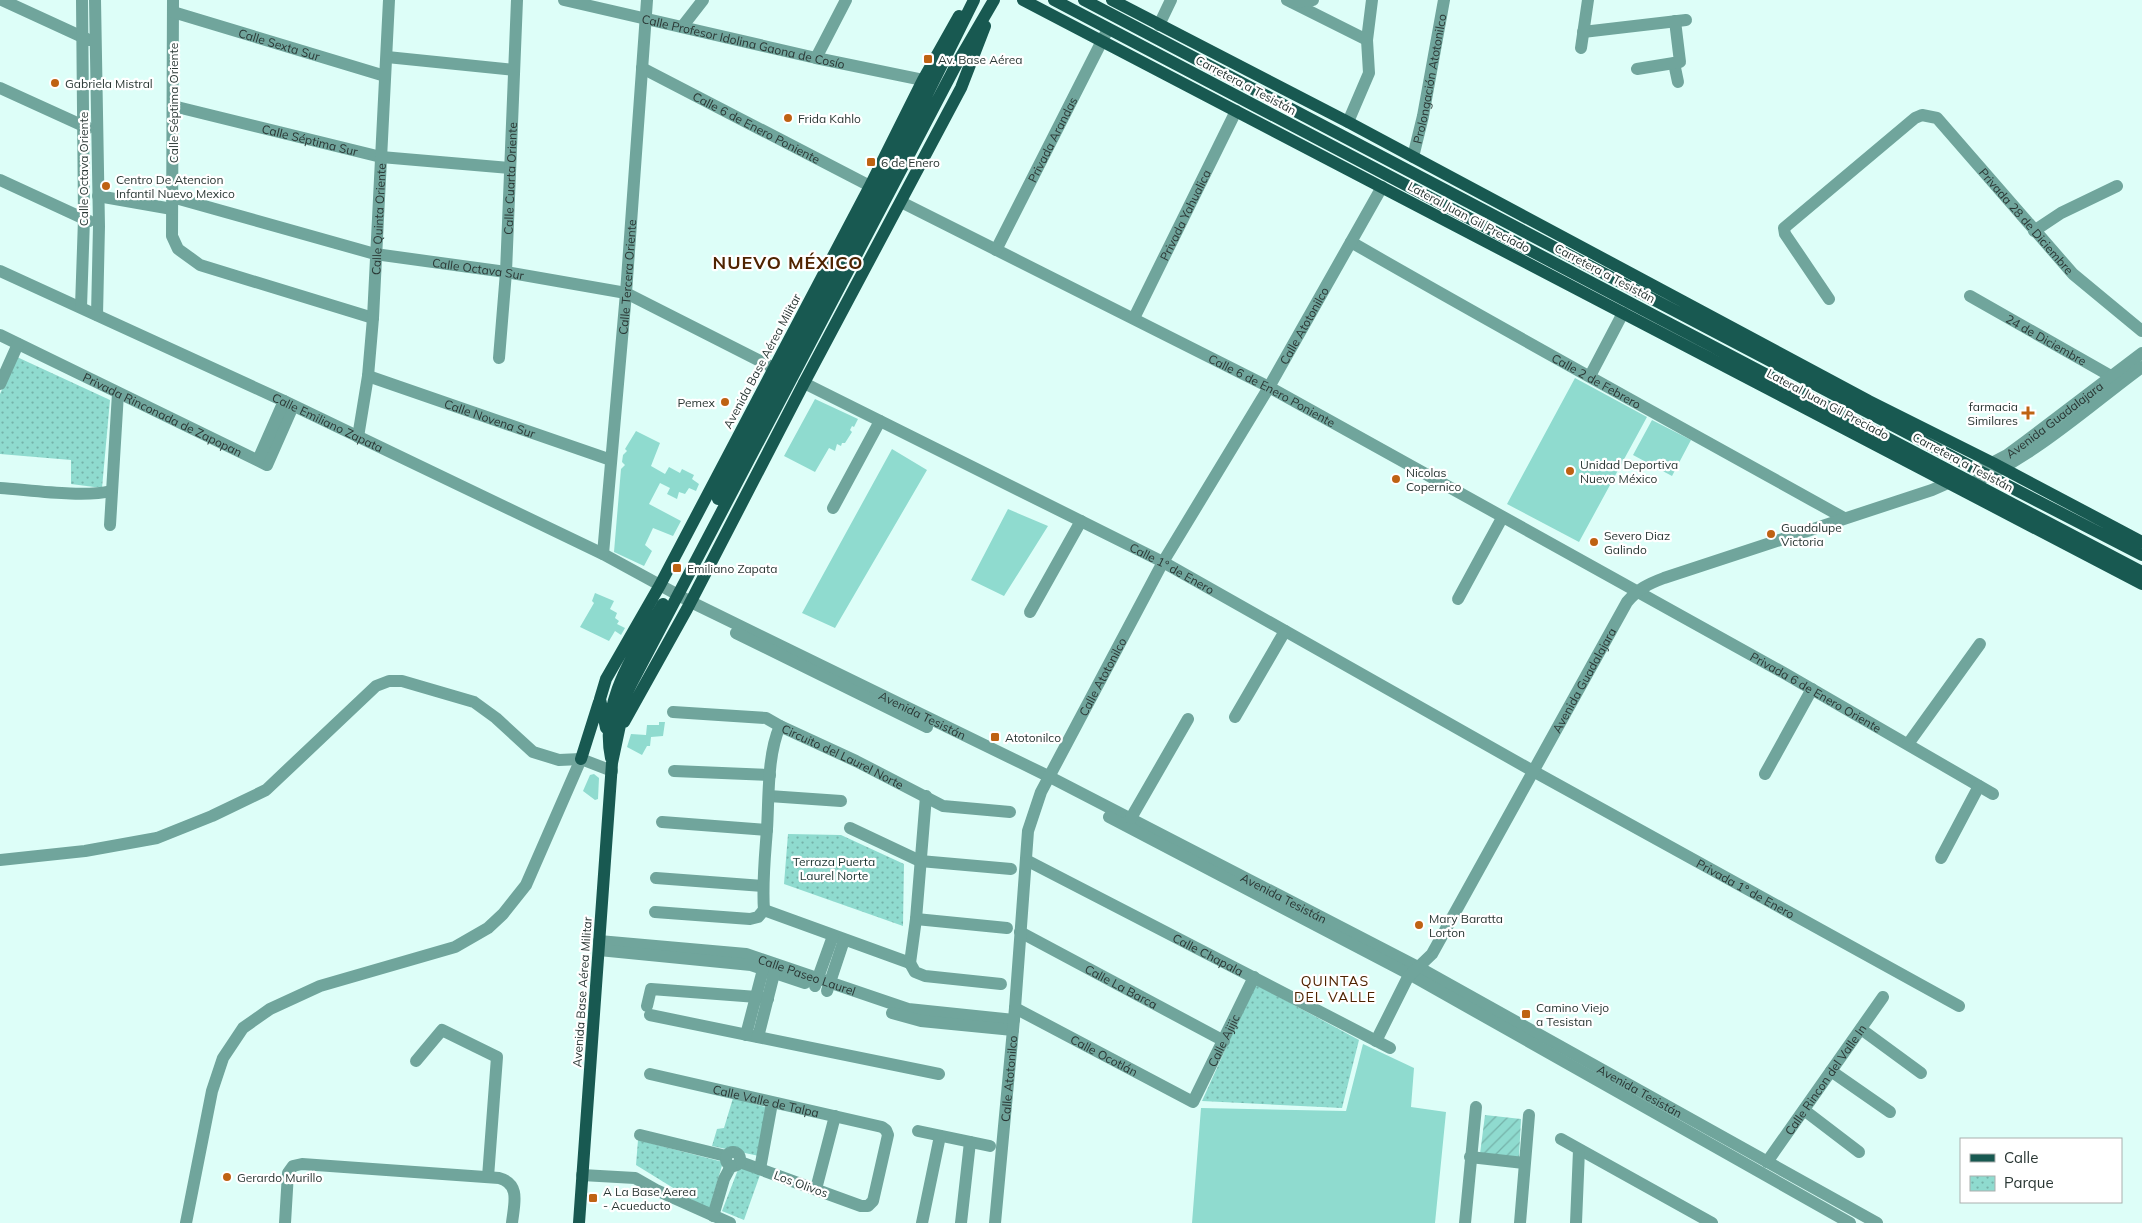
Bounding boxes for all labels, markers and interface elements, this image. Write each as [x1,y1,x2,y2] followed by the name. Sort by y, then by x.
[640,11,846,71] street label: Calle Profesor Idolina Gaona de Cosío
[1409,12,1449,145] street label: Prolongación Atotonilco
[237,25,322,64] street label: Calle Sexta Sur
[166,43,181,163] street label: Calle Séptima Oriente
[938,52,1022,67] place label: Av. Base Aérea
[1193,52,1299,118] street label: Carretera a Tesistán
[922,53,934,65] marker: Av. Base Aérea
[65,76,153,91] place label: Gabriela Mistral
[49,77,61,89] marker: Gabriela Mistral
[690,88,823,166] street label: Calle 6 de Enero Poniente
[1024,94,1080,185] street label: Privada Arandas
[798,111,861,126] place label: Frida Kahlo
[76,112,91,226] street label: Calle Octava Oriente
[782,112,794,124] marker: Frida Kahlo
[260,121,360,159] street label: Calle Séptima Sur
[500,122,520,235] street label: Calle Cuarta Oriente
[881,155,940,170] place label: 6 de Enero
[865,156,877,168] marker: 6 de Enero
[368,163,388,275] street label: Calle Quinta Oriente
[1976,165,2077,277] street label: Privada 28 de Diciembre
[1156,167,1214,263] street label: Privada Yahualica
[116,172,235,201] place label: Centro De Atencion Infantil Nuevo Mexico
[1405,178,1533,256] street label: Lateral Juan Gil Preciado
[100,180,112,192] marker: Centro De Atencion Infantil Nuevo Mexico
[615,219,639,335] street label: Calle Tercera Oriente
[1552,240,1658,306] street label: Carretera a Tesistán
[713,251,863,274] district label: NUEVO MÉXICO
[431,254,526,283] street label: Calle Octava Sur
[1276,284,1332,367] street label: Calle Atotonilco
[720,290,804,431] street label: Avenida Base Aérea Militar
[2004,311,2089,368] street label: 24 de Diciembre
[1206,350,1338,430] street label: Calle 6 de Enero Poniente
[1549,350,1644,412] street label: Calle 2 de Febrero
[1764,365,1892,443] street label: Lateral Juan Gil Preciado
[81,369,245,459] street label: Privada Rinconada de Zapopan
[2003,378,2106,461] street label: Avenida Guadalajara
[270,389,386,455] street label: Calle Emiliano Zapata
[442,395,538,441] street label: Calle Novena Sur
[677,395,716,410] place label: Pemex
[719,396,731,408] marker: Pemex
[1967,399,2018,428] place label: farmacia Similares
[2022,407,2034,419] marker: farmacia Similares
[1910,429,2016,495] street label: Carretera a Tesistán
[1580,457,1678,486] place label: Unidad Deportiva Nuevo México
[1406,465,1461,494] place label: Nicolas Copernico
[1564,465,1576,477] marker: Unidad Deportiva Nuevo México
[1390,473,1402,485] marker: Nicolas Copernico
[1781,520,1842,549] place label: Guadalupe Victoria
[1604,528,1670,557] place label: Severo Diaz Galindo
[1765,528,1777,540] marker: Guadalupe Victoria
[1588,536,1600,548] marker: Severo Diaz Galindo
[1127,539,1217,597] street label: Calle 1° de Enero
[687,561,777,576] place label: Emiliano Zapata
[671,562,683,574] marker: Emiliano Zapata
[1549,625,1619,735] street label: Avenida Guadalajara
[1075,635,1129,719] street label: Calle Atotonilco
[1748,648,1884,735] street label: Privada 6 de Enero Oriente
[877,687,968,742] street label: Avenida Tesistán
[779,720,906,792] street label: Circuito del Laurel Norte
[1005,730,1061,745] place label: Atotonilco
[989,731,1001,743] marker: Atotonilco
[793,854,875,883] park label: Terraza Puerta Laurel Norte
[1694,855,1797,921] street label: Privada 1° de Enero
[1238,869,1329,926] street label: Avenida Tesistán
[1429,911,1503,940] place label: Mary Baratta Lorton
[569,916,595,1068] street label: Avenida Base Aérea Militar
[1413,919,1425,931] marker: Mary Baratta Lorton
[1170,930,1246,979] street label: Calle Chapala
[756,951,858,998] street label: Calle Paseo Laurel
[1082,961,1160,1012] street label: Calle La Barca
[1294,972,1376,1006] district label: QUINTAS DEL VALLE
[1536,1000,1609,1029] place label: Camino Viejo a Tesistan
[1520,1008,1532,1020] marker: Camino Viejo a Tesistan
[1204,1011,1242,1069] street label: Calle Ajijic
[1781,1021,1869,1138] street label: Calle Rincon del Valle In
[1068,1031,1140,1079] street label: Calle Ocotlán
[997,1035,1020,1122] street label: Calle Atotonilco
[1595,1061,1685,1120] street label: Avenida Tesistán
[711,1081,821,1120] street label: Calle Valle de Talpa
[1960,1138,2122,1203] legend
[2004,1148,2038,1167] text: Calle
[772,1167,830,1201] street label: Los Olivos
[237,1170,322,1185] place label: Gerardo Murillo
[221,1171,233,1183] marker: Gerardo Murillo
[2004,1173,2054,1192] text: Parque
[603,1184,696,1213] place label: A La Base Aerea - Acueducto
[587,1192,599,1204] marker: A La Base Aerea - Acueducto

